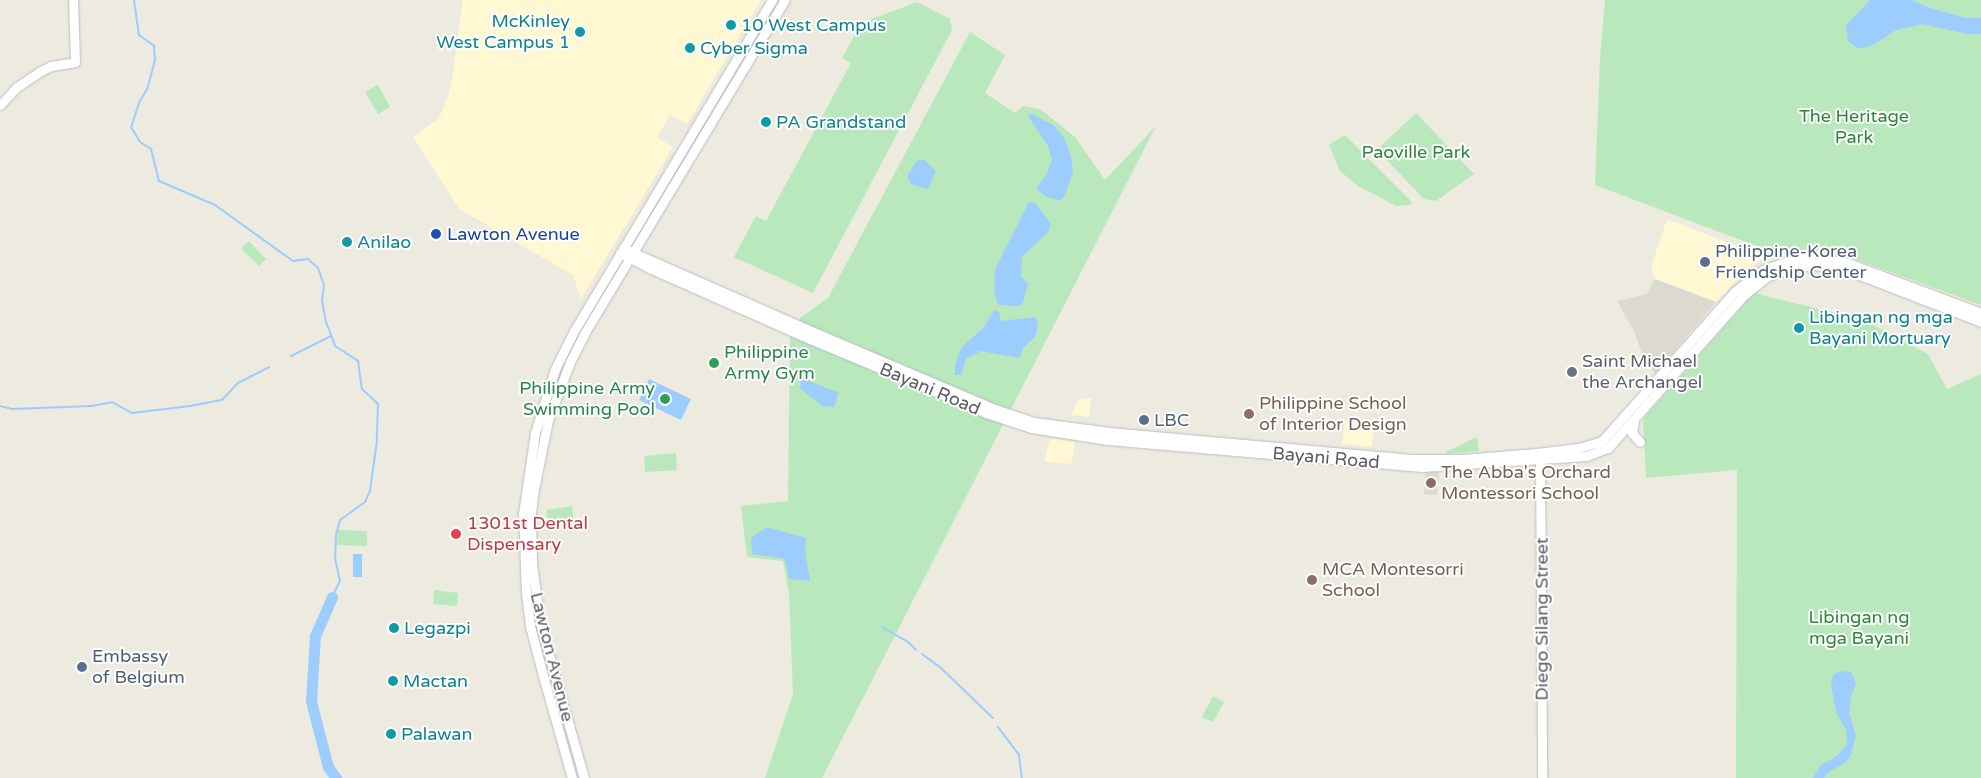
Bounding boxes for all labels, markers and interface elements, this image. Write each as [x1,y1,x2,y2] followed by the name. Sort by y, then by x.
[436,11,570,54] place label: McKinley West Campus 1
[741,14,886,36] place label: 10 West Campus
[725,19,737,31] marker: 10 West Campus
[574,26,586,38] marker: McKinley West Campus 1
[700,37,808,59] place label: Cyber Sigma
[684,42,696,54] marker: Cyber Sigma
[1799,106,1909,148] park label: The Heritage Park
[776,111,906,133] place label: PA Grandstand
[760,116,772,128] marker: PA Grandstand
[1362,141,1470,163] park label: Paoville Park
[447,223,580,245] place label: Lawton Avenue
[429,227,443,241] marker: Lawton Avenue
[357,231,411,253] place label: Anilao
[341,236,353,248] marker: Anilao
[1715,241,1866,284] place label: Philippine-Korea Friendship Center
[1699,256,1711,268] marker: Philippine-Korea Friendship Center
[1809,307,1953,350] place label: Libingan ng mga Bayani Mortuary
[1793,322,1805,334] marker: Libingan ng mga Bayani Mortuary
[724,342,815,384] place label: Philippine Army Gym
[1582,351,1702,394] place label: Saint Michael the Archangel
[708,357,720,369] marker: Philippine Army Gym
[876,358,984,420] street label: Bayani Road
[1566,366,1578,378] marker: Saint Michael the Archangel
[519,378,655,420] place label: Philippine Army Swimming Pool
[659,393,671,405] marker: Philippine Army Swimming Pool
[1259,393,1407,436] place label: Philippine School of Interior Design
[1243,408,1255,420] marker: Philippine School of Interior Design
[1154,409,1189,431] place label: LBC
[1138,414,1150,426] marker: LBC
[1272,443,1380,473] street label: Bayani Road
[1441,462,1611,504] place label: The Abba's Orchard Montessori School
[1425,477,1437,489] marker: The Abba's Orchard Montessori School
[467,513,588,556] place label: 1301st Dental Dispensary
[449,527,463,541] marker: 1301st Dental Dispensary
[1531,537,1553,701] street label: Diego Silang Street
[1322,559,1464,602] place label: MCA Montesorri School
[1306,574,1318,586] marker: MCA Montesorri School
[525,590,579,724] street label: Lawton Avenue
[1808,607,1910,650] park label: Libingan ng mga Bayani
[404,617,471,639] place label: Legazpi
[388,622,400,634] marker: Legazpi
[92,646,185,689] place label: Embassy of Belgium
[76,661,88,673] marker: Embassy of Belgium
[403,670,468,692] place label: Mactan
[387,675,399,687] marker: Mactan
[401,723,472,745] place label: Palawan
[385,728,397,740] marker: Palawan

